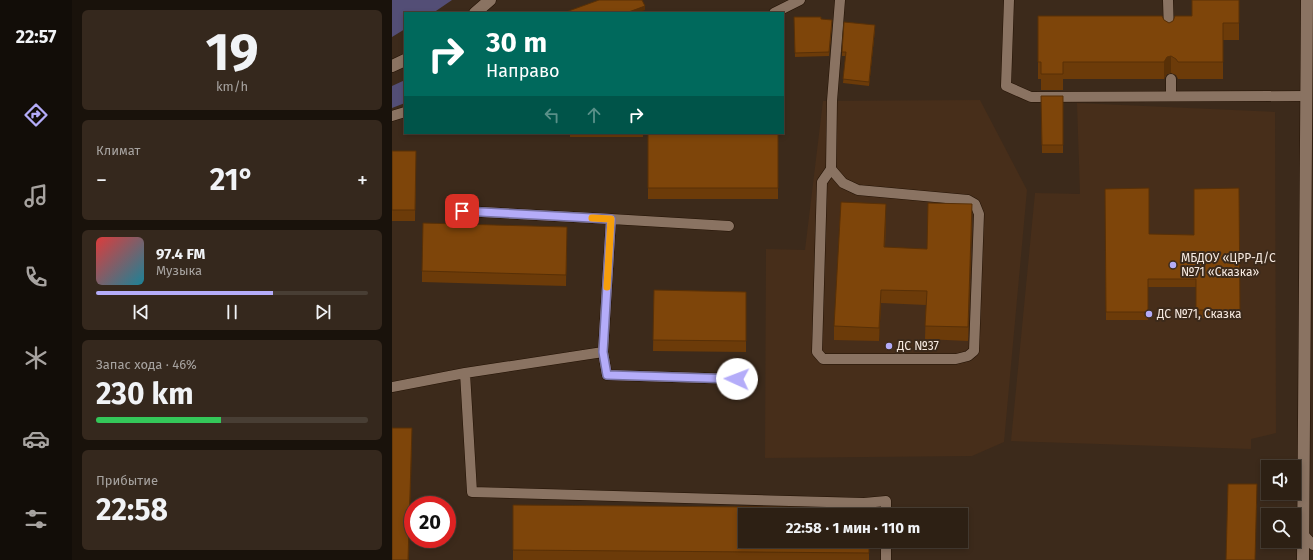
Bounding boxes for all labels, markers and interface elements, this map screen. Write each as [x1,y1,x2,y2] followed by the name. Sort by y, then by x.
[205,21,259,84] text: 19
[16,26,56,48] text: 22:57
[486,26,547,59] text: 30 m
[420,28,472,80] icon: right
[486,60,560,82] text: Направо
[216,79,248,94] text: km/h
[22,101,50,129] icon: directions
[541,104,563,126] icon: left
[583,104,605,126] icon: ahead
[625,104,647,126] icon: right
[96,143,140,158] text: Климат
[210,162,254,198] text: 21°
[96,167,107,194] text: −
[357,167,368,194] text: +
[22,182,50,210] icon: music
[445,194,479,228] pin
[451,200,473,222] icon: arrive
[156,245,205,263] text: 97.4 FM
[1181,251,1276,279] place label: МБДОУ «ЦРР-Д/С №71 «Сказка»
[1168,260,1178,270] marker: МБДОУ «ЦРР-Д/С №71 «Сказка»
[22,263,50,291] icon: phone
[156,263,202,278] text: Музыка
[130,301,152,323] icon: previous
[221,301,243,323] icon: pause
[312,301,334,323] icon: next
[1156,307,1242,321] place label: ДС №71, Сказка
[1144,309,1154,319] marker: ДС №71, Сказка
[896,339,939,353] place label: ДС №37
[884,341,894,351] marker: ДС №37
[22,344,50,372] icon: climate
[96,357,197,372] text: Запас хода · 46%
[716,358,758,400] position arrow
[96,376,194,412] text: 230 km
[22,425,50,453] icon: car
[1261,460,1301,548] map controls
[1261,460,1301,500] button: sound
[96,473,158,488] text: Прибытие
[96,492,168,528] text: 22:58
[404,496,456,548] speed limit sign: 20
[22,505,50,533] icon: filters
[1261,508,1301,548] button: search
[786,519,920,537] text: 22:58 · 1 мин · 110 m

